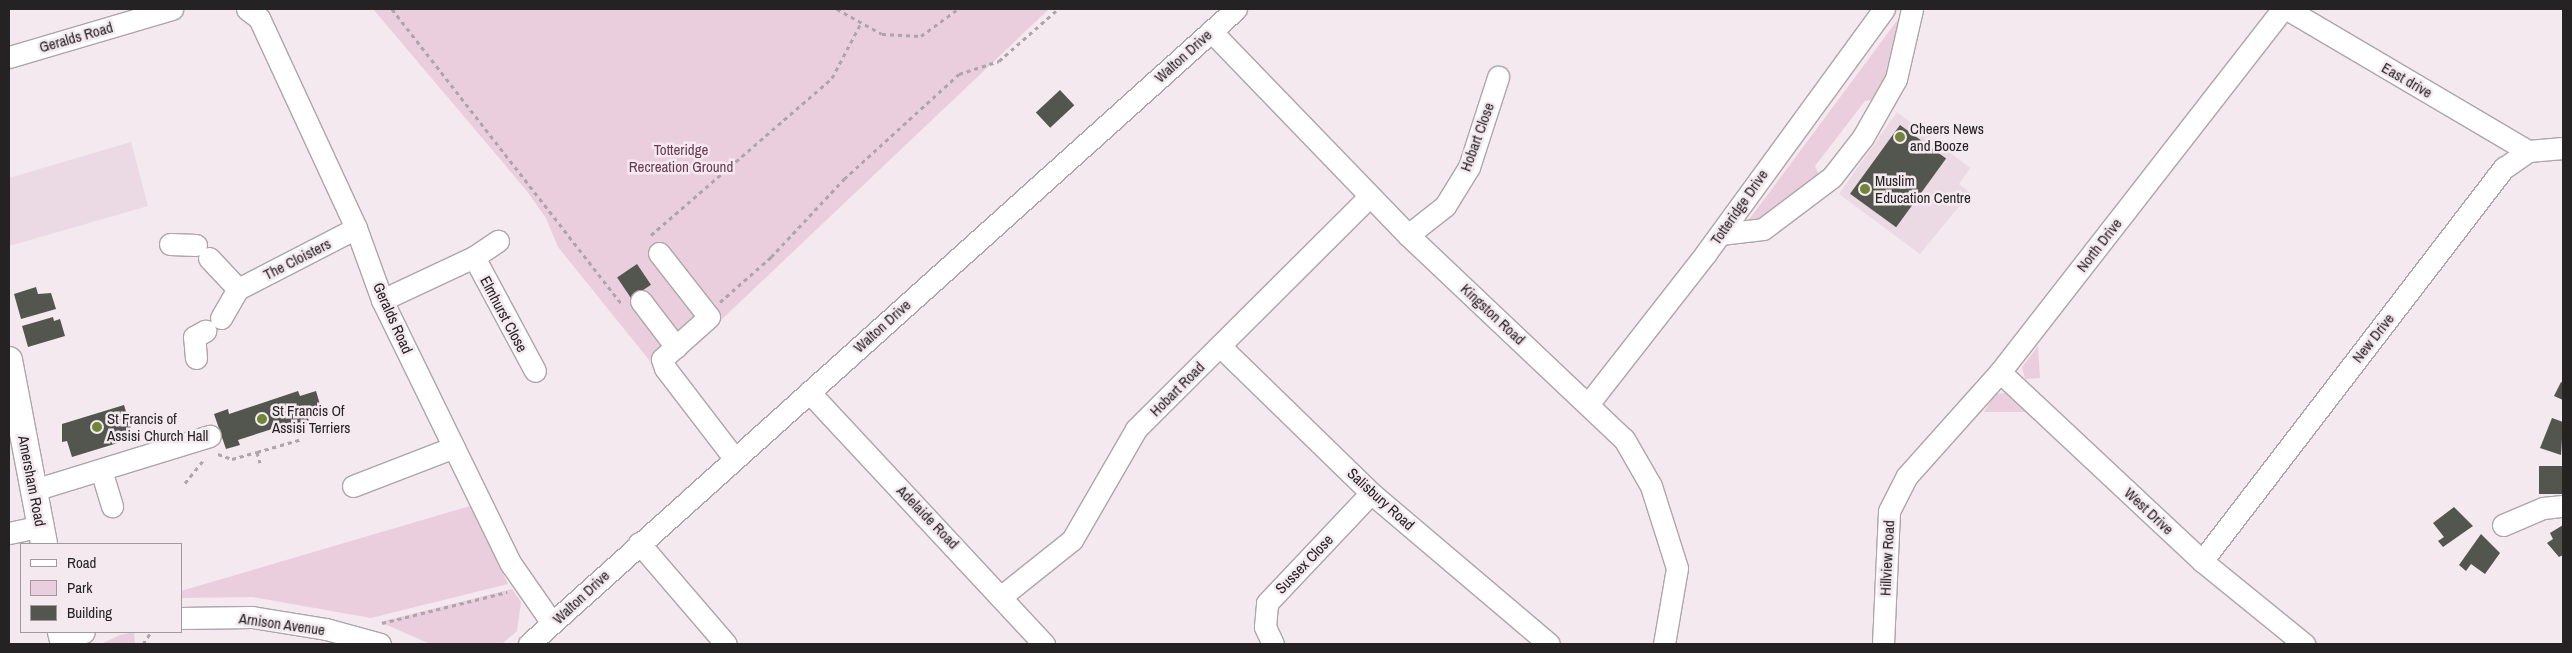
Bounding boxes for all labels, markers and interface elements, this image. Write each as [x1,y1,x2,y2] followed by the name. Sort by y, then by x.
[37,18,115,56] street label: Geralds Road
[1151,26,1215,86] street label: Walton Drive
[2379,58,2435,102] street label: East drive
[1456,100,1498,174] street label: Hobart Close
[1910,119,1984,154] place label: Cheers News and Booze
[1894,131,1906,143] marker: Cheers News and Booze
[629,140,733,175] park label: Totteridge Recreation Ground
[1707,166,1771,248] street label: Totteridge Drive
[1875,171,1971,206] place label: Muslim Education Centre
[1859,183,1871,195] marker: Muslim Education Centre
[2073,215,2125,275] street label: North Drive
[260,234,334,284] street label: The Cloisters
[476,273,532,355] street label: Elmhurst Close
[369,280,417,356] street label: Geralds Road
[1457,280,1529,348] street label: Kingston Road
[850,296,914,356] street label: Walton Drive
[2348,310,2398,366] street label: New Drive
[1146,358,1208,420] street label: Hobart Road
[272,401,351,436] place label: St Francis Of Assisi Terriers
[107,409,208,444] place label: St Francis of Assisi Church Hall
[256,413,268,425] marker: St Francis Of Assisi Terriers
[91,421,103,433] marker: St Francis of Assisi Church Hall
[14,434,50,528] street label: Amersham Road
[1344,464,1418,534] street label: Salisbury Road
[893,481,963,553] street label: Adelaide Road
[2121,484,2177,538] street label: West Drive
[1876,520,1898,596] street label: Hillview Road
[1271,531,1337,597] street label: Sussex Close
[20,543,182,633] legend
[67,552,96,573] text: Road
[549,566,613,628] street label: Walton Drive
[67,577,92,598] text: Park
[67,602,112,623] text: Building
[238,609,326,639] street label: Arnison Avenue

